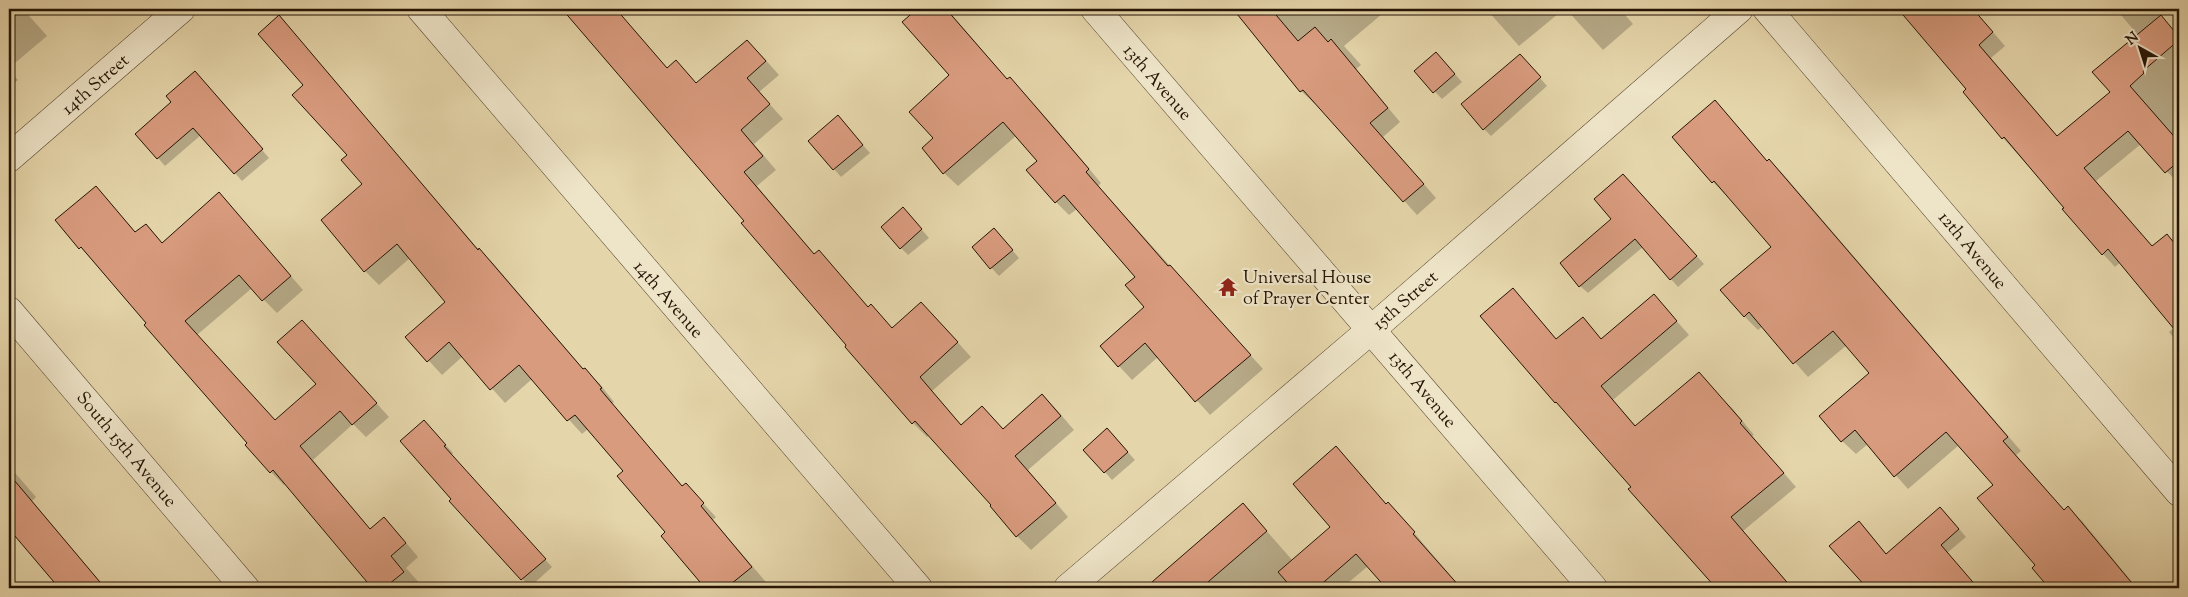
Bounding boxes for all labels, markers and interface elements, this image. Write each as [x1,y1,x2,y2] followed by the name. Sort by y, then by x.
[2116,22,2166,72] north arrow
[2122,28,2144,51] text: N
[1116,39,1197,127] street label: 13th Avenue
[57,49,136,122] street label: 14th Street
[1931,206,2012,296] street label: 12th Avenue
[626,256,709,345] street label: 14th Avenue
[1243,266,1372,313] place label: Universal House of Prayer Center
[1368,266,1445,337] street label: 15th Street
[1217,276,1239,298] temple icon: Universal House of Prayer Center
[1381,346,1462,435] street label: 13th Avenue
[69,387,182,514] street label: South 15th Avenue

